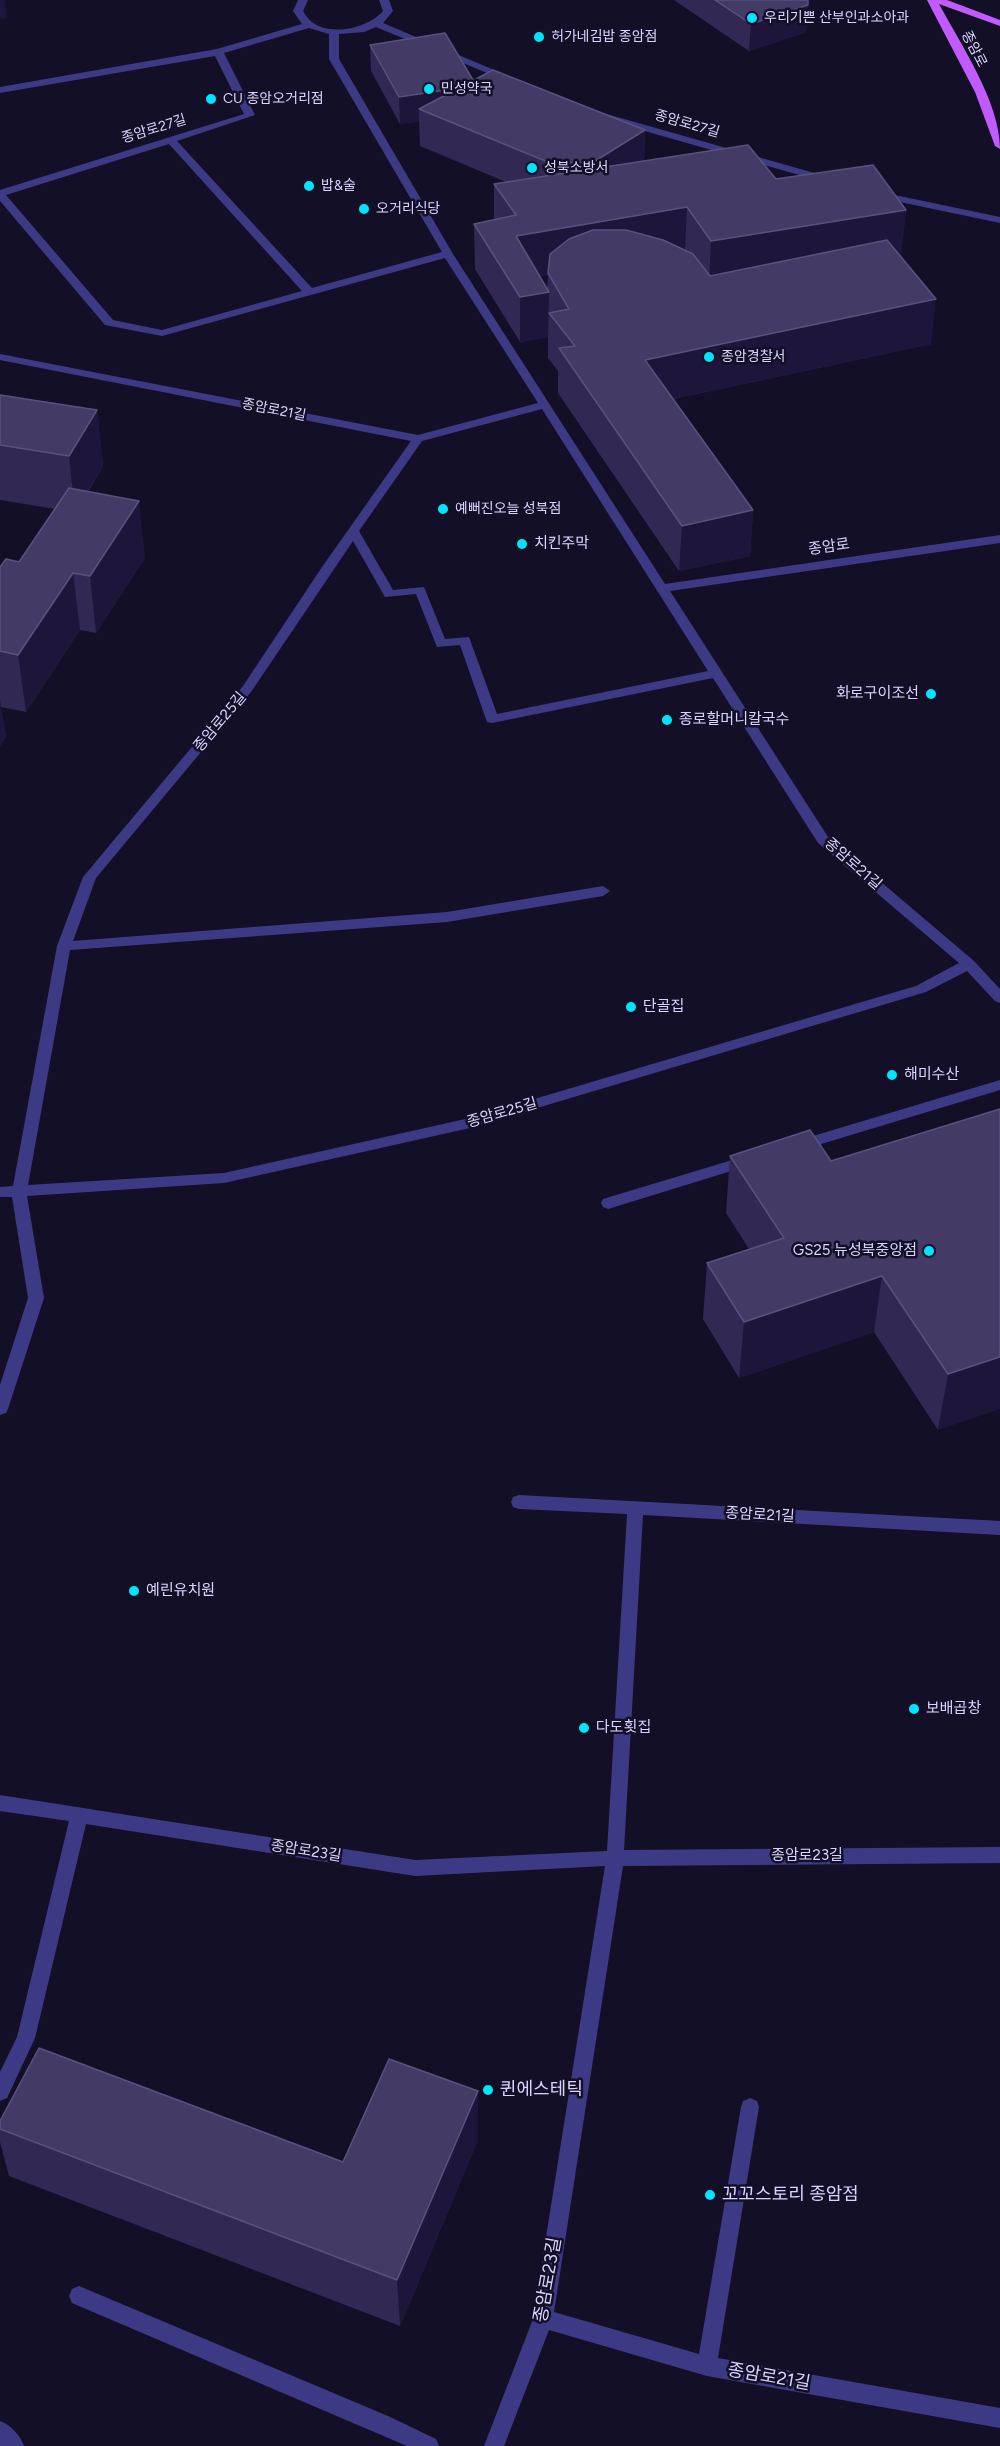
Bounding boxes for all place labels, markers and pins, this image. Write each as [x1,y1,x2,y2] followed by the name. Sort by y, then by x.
[764,10,909,26] place label: 우리기쁜 산부인과소아과
[745,11,759,25] marker: 우리기쁜 산부인과소아과
[551,29,657,45] place label: 허가네김밥 종암점
[532,30,546,44] marker: 허가네김밥 종암점
[441,81,493,97] place label: 민성약국
[422,82,436,96] marker: 민성약국
[223,91,324,107] place label: CU 종암오거리점
[204,92,218,106] marker: CU 종암오거리점
[544,160,608,176] place label: 성북소방서
[525,161,539,175] marker: 성북소방서
[321,178,356,194] place label: 밥&술
[302,179,316,193] marker: 밥&술
[376,201,440,217] place label: 오거리식당
[357,202,371,216] marker: 오거리식당
[721,349,785,365] place label: 종암경찰서
[702,350,716,364] marker: 종암경찰서
[455,501,561,517] place label: 예뻐진오늘 성북점
[436,502,450,516] marker: 예뻐진오늘 성북점
[534,535,589,553] place label: 치킨주막
[515,537,529,551] marker: 치킨주막
[836,685,919,703] place label: 화로구이조선
[924,687,938,701] marker: 화로구이조선
[679,711,789,729] place label: 종로할머니칼국수
[660,713,674,727] marker: 종로할머니칼국수
[643,998,684,1016] place label: 단골집
[624,1000,638,1014] marker: 단골집
[904,1066,959,1084] place label: 해미수산
[885,1068,899,1082] marker: 해미수산
[793,1242,917,1260] place label: GS25 뉴성북중앙점
[922,1244,936,1258] marker: GS25 뉴성북중앙점
[146,1582,215,1600] place label: 예린유치원
[127,1584,141,1598] marker: 예린유치원
[926,1700,981,1718] place label: 보배곱창
[907,1702,921,1716] marker: 보배곱창
[596,1719,651,1737] place label: 다도횟집
[577,1721,591,1735] marker: 다도횟집
[500,2079,583,2101] place label: 퀸에스테틱
[481,2083,495,2097] marker: 퀸에스테틱
[722,2184,859,2206] place label: 꼬꼬스토리 종암점
[703,2188,717,2202] marker: 꼬꼬스토리 종암점

